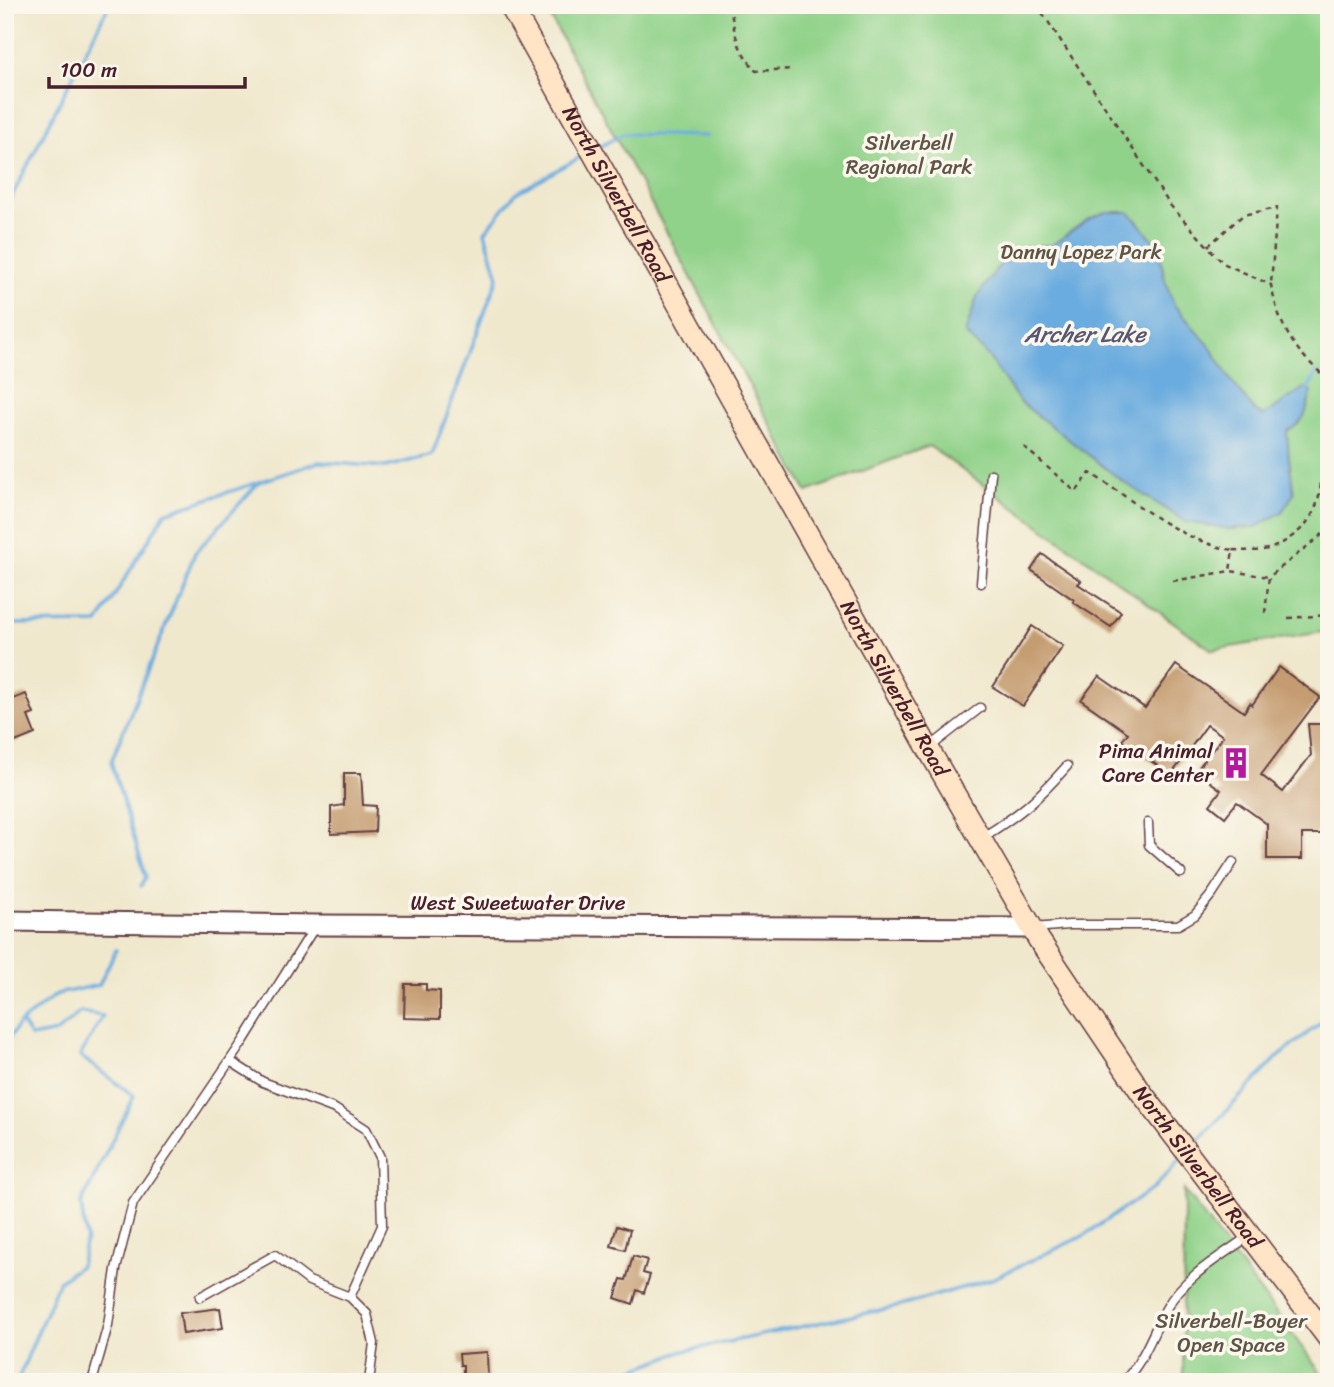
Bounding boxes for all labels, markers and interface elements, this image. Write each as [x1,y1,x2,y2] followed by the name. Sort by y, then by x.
[49,46,245,90] scale bar
[60,51,117,89] text: 100 m
[551,99,682,291] street label: North Silverbell Road
[846,124,972,186] park label: Silverbell Regional Park
[1000,233,1162,271] park label: Danny Lopez Park
[1024,314,1147,355] water label: Archer Lake
[829,593,960,786] street label: North Silverbell Road
[1099,732,1214,794] place label: Pima Animal Care Center
[1219,746,1253,780] building icon: Pima Animal Care Center
[411,884,626,922] street label: West Sweetwater Drive
[1123,1076,1274,1258] street label: North Silverbell Road
[1155,1302,1308,1364] park label: Silverbell-Boyer Open Space

